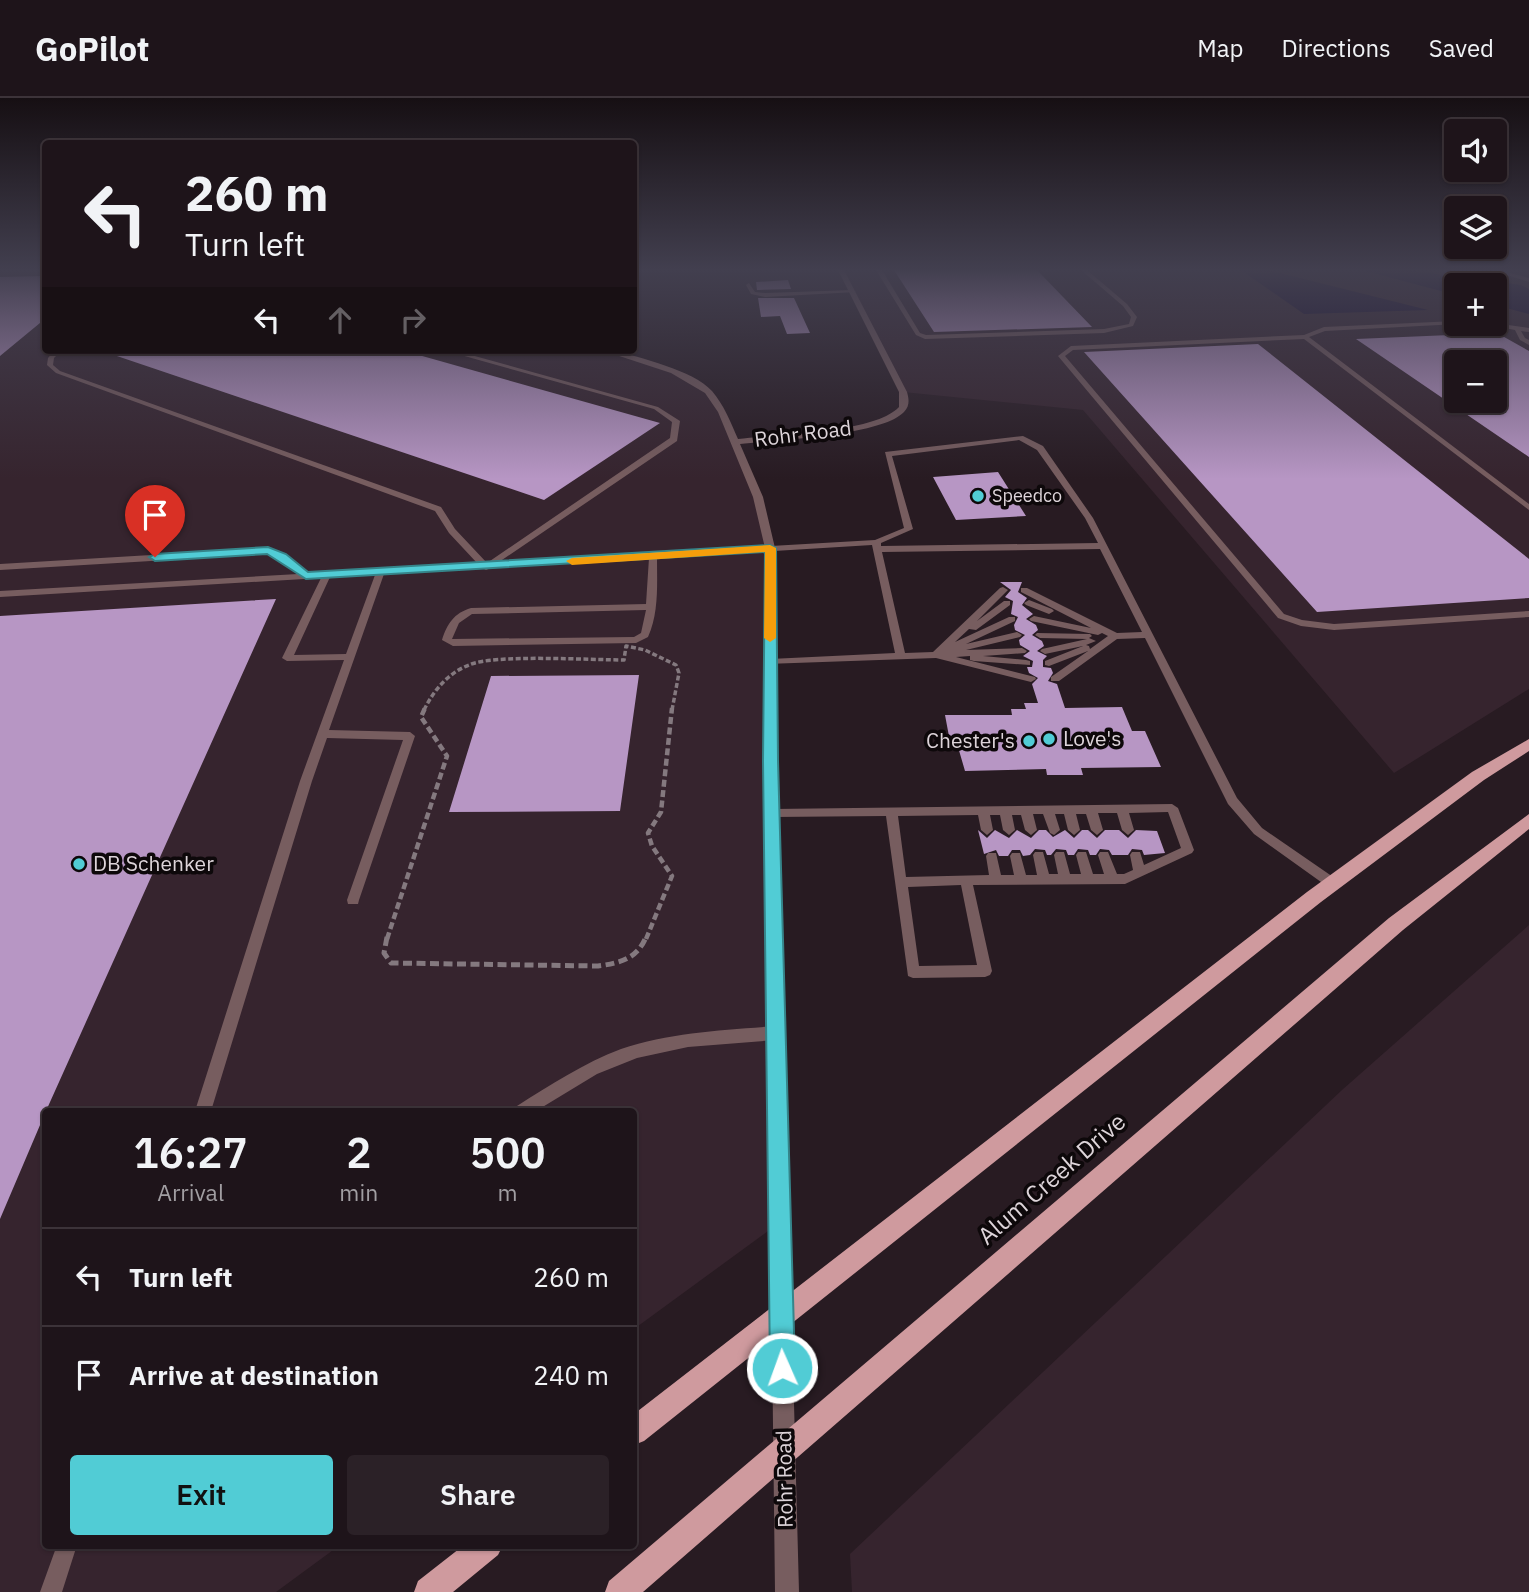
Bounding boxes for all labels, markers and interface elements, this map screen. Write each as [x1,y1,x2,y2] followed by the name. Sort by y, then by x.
[35,27,149,70] text: GoPilot
[1197,32,1243,64] text: Map
[1281,32,1391,64] text: Directions
[1429,32,1494,64] text: Saved
[1444,119,1507,413] map controls
[1444,119,1507,182] button: sound
[185,161,329,224] text: 260 m
[70,168,161,259] icon: left
[1444,196,1507,259] button: layers
[185,223,305,265] text: Turn left
[1444,273,1507,336] button: +
[248,301,286,339] icon: left
[321,301,359,339] icon: ahead
[394,301,432,339] icon: right
[1444,350,1507,413] button: −
[753,413,853,453] street label: Rohr Road
[992,484,1062,507] place label: Speedco
[125,485,185,557] pin
[970,488,986,504] marker: Speedco
[136,496,174,534] icon: arrive
[1063,724,1122,752] place label: Love's
[926,726,1015,754] place label: Chester's
[1041,731,1057,747] marker: Love's
[1021,733,1037,749] marker: Chester's
[93,849,214,877] place label: DB Schenker
[71,856,87,872] marker: DB Schenker
[971,1105,1132,1251] street label: Alum Creek Drive
[134,1125,248,1180] text: 16:27
[346,1125,371,1180] text: 2
[470,1125,545,1180] text: 500
[157,1177,224,1207] text: Arrival
[339,1177,378,1207] text: min
[498,1177,518,1207] text: m
[70,1258,108,1296] icon: left
[129,1260,232,1294] text: Turn left
[533,1260,609,1294] text: 260 m
[745,1331,819,1405] position arrow
[70,1356,108,1394] icon: arrive
[129,1358,379,1392] text: Arrive at destination
[533,1358,609,1392] text: 240 m
[769,1430,799,1528] street label: Rohr Road
[70,1455,333,1535] button: Exit
[347,1455,609,1535] button: Share

